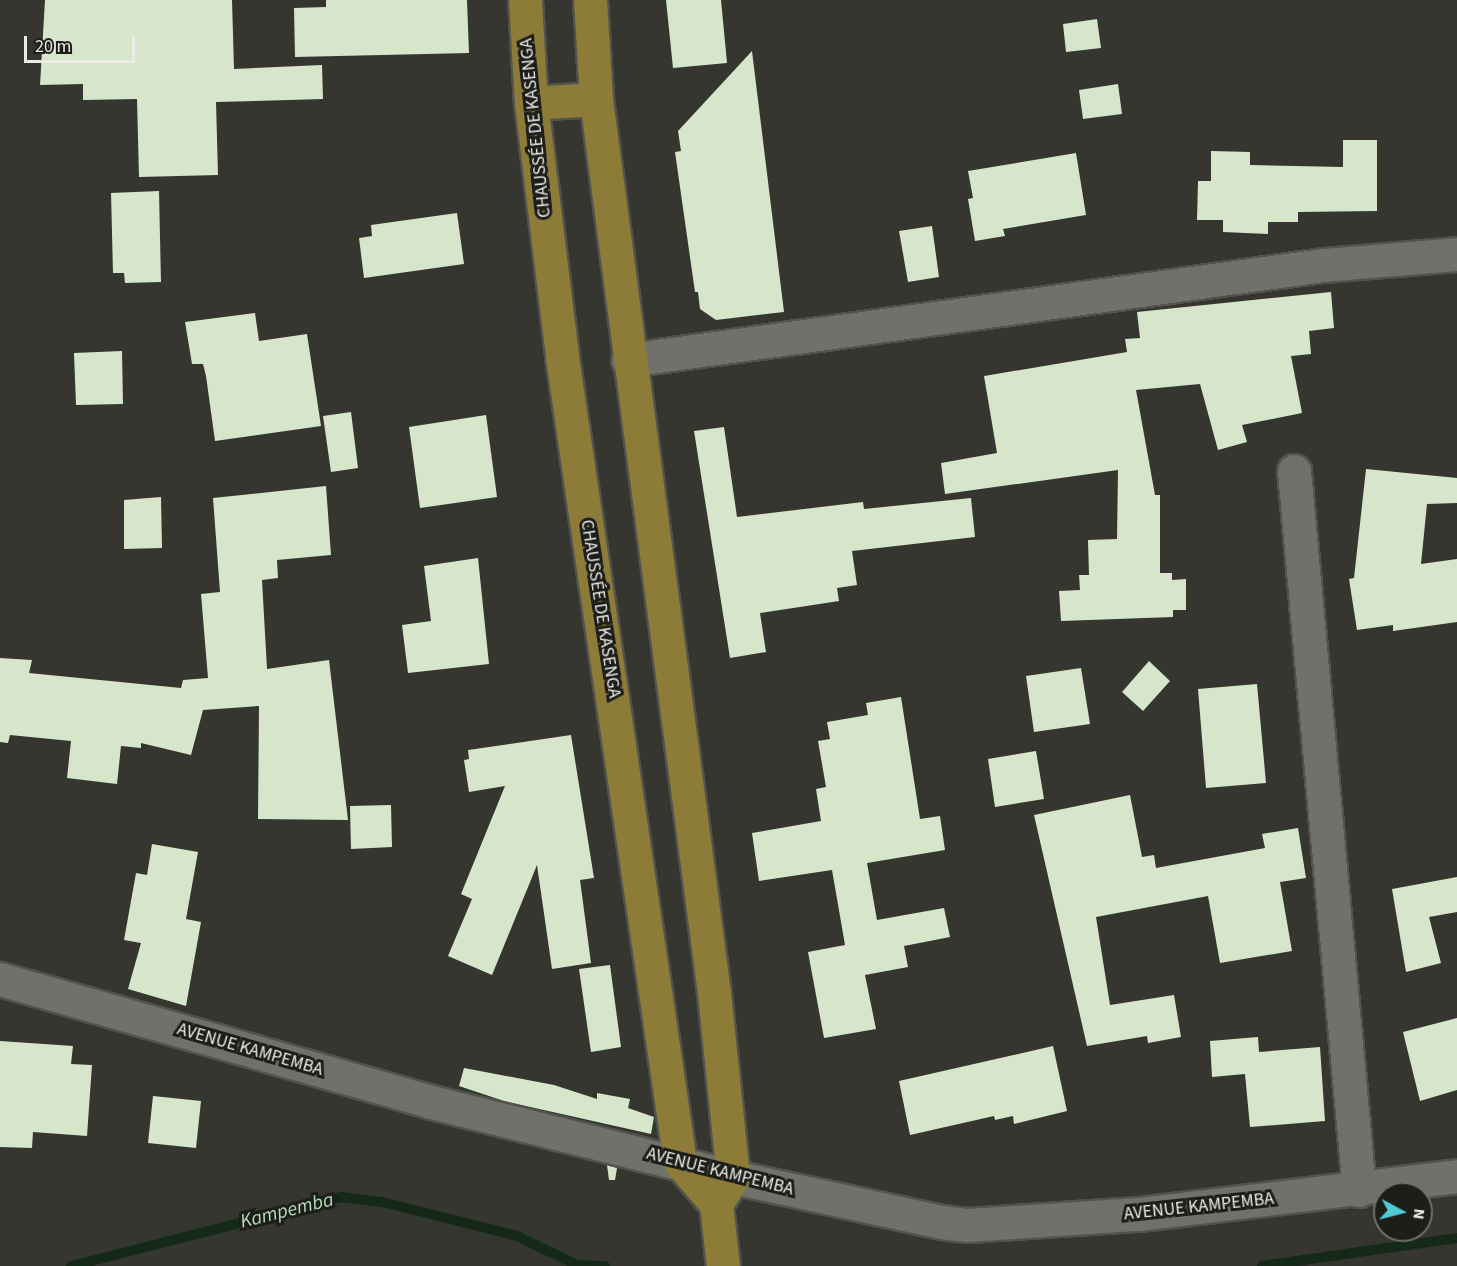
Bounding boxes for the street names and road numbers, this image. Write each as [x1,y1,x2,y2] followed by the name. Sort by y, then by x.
[516,37,556,219] street label: CHAUSSÉE DE KASENGA
[575,518,625,700] street label: CHAUSSÉE DE KASENGA
[175,1019,325,1081] street label: AVENUE KAMPEMBA
[644,1143,796,1201] street label: AVENUE KAMPEMBA
[1123,1188,1275,1226] street label: AVENUE KAMPEMBA

